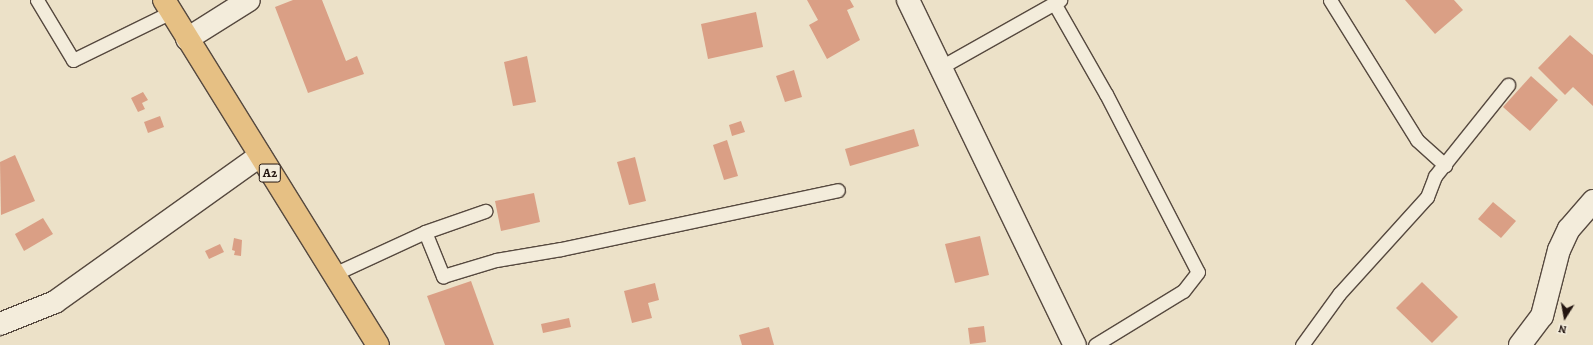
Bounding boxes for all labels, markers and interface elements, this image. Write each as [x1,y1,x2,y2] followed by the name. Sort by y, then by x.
[258,162,282,184] road number: A2
[1545,297,1585,337] north arrow
[1557,321,1568,337] text: N

